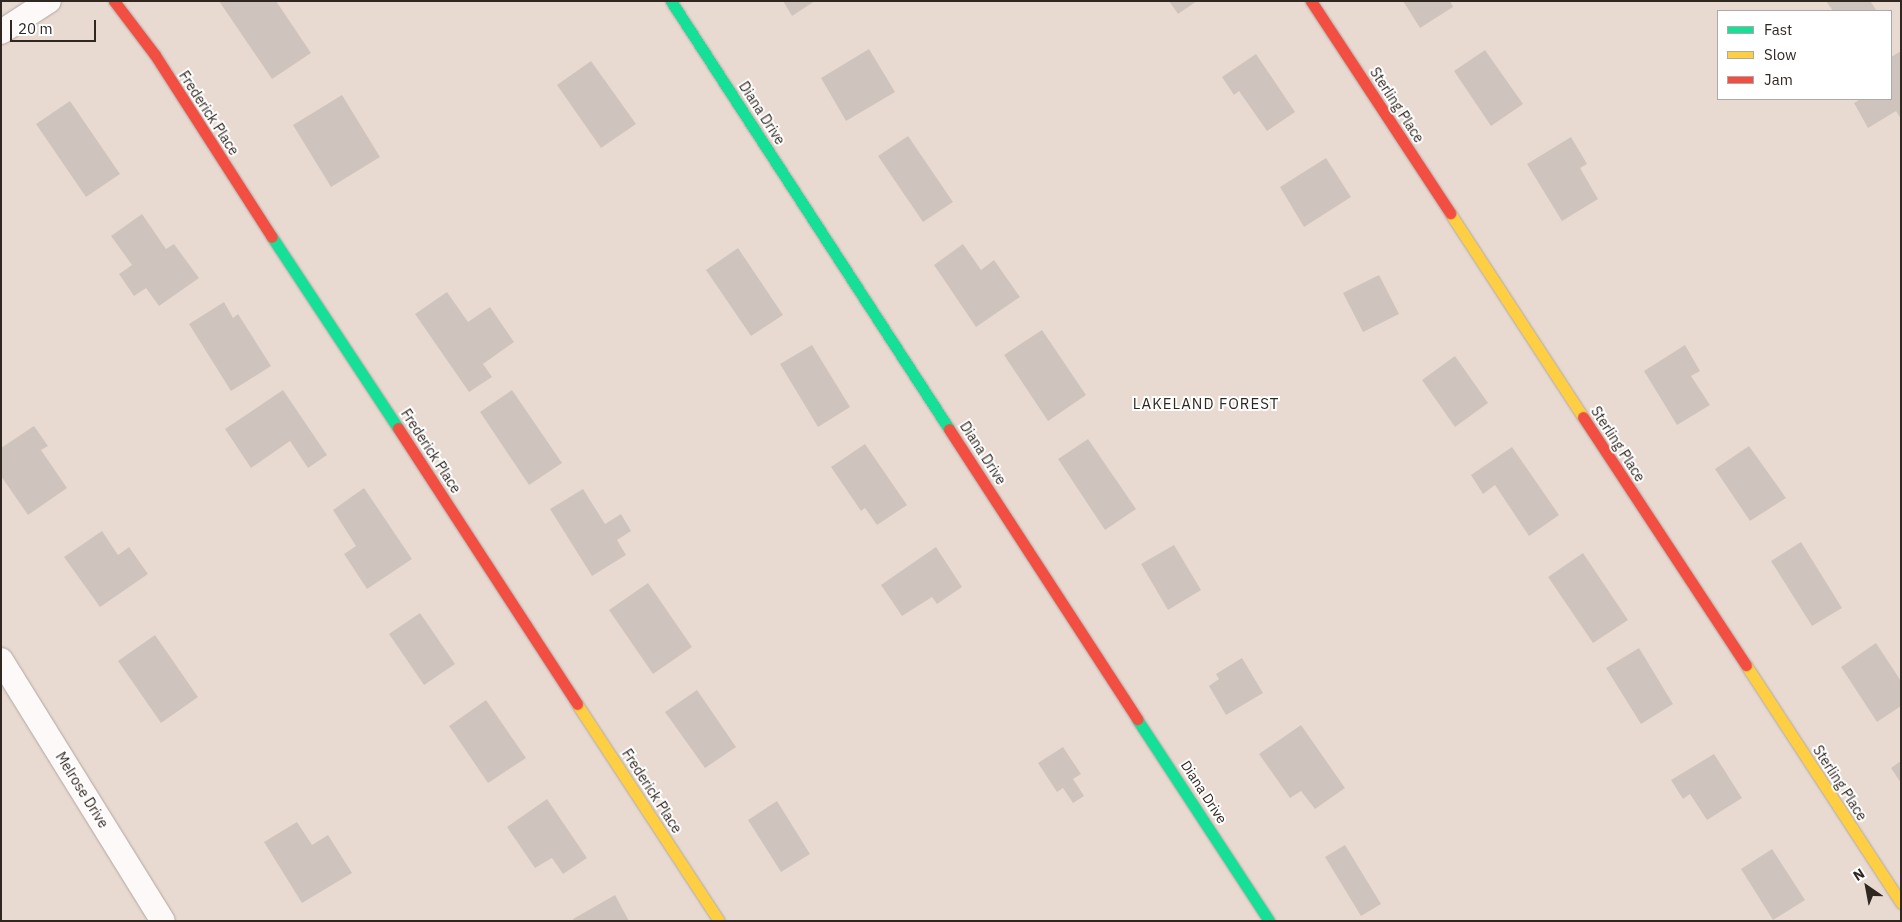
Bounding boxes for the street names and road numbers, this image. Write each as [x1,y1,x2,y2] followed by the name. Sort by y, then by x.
[1366,64,1428,146] street label: Sterling Place
[176,68,242,158] street label: Frederick Place
[735,78,789,148] street label: Diana Drive
[1587,403,1649,485] street label: Sterling Place
[398,406,464,496] street label: Frederick Place
[956,418,1010,488] street label: Diana Drive
[1809,742,1871,824] street label: Sterling Place
[619,746,685,836] street label: Frederick Place
[52,749,112,831] street label: Melrose Drive
[1177,757,1231,827] street label: Diana Drive

